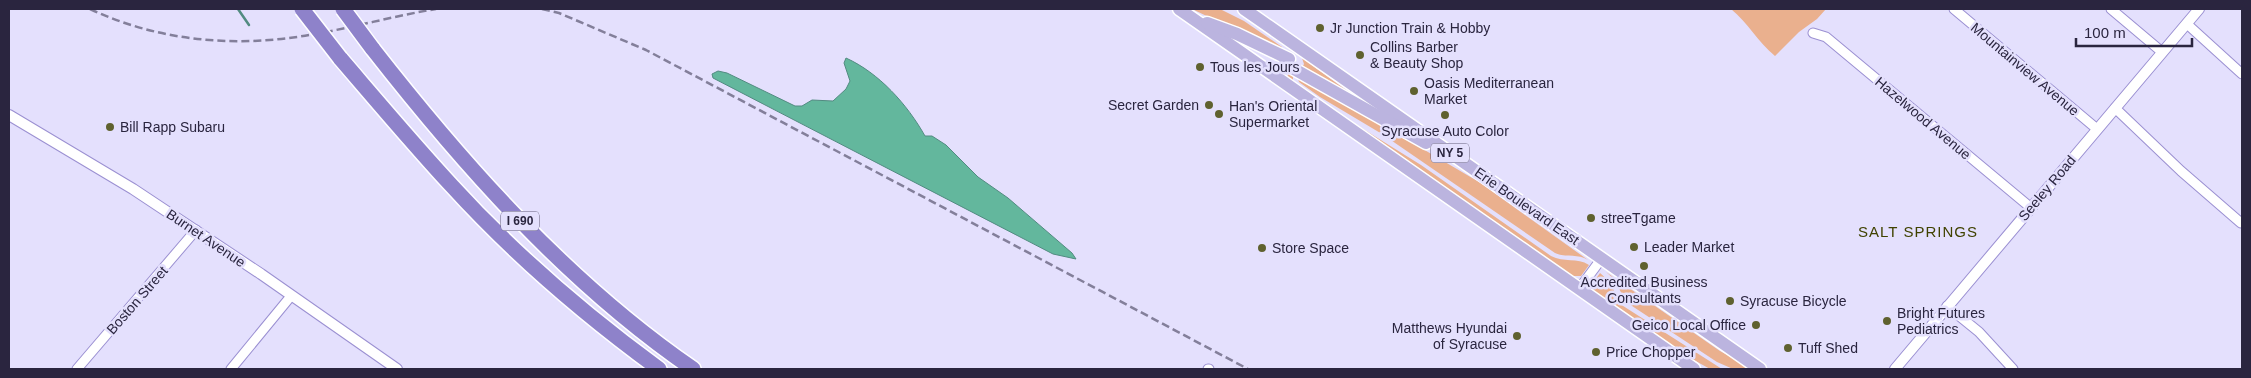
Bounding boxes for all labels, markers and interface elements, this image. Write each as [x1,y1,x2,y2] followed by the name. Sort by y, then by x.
[2076,15,2192,47] scale bar
[1968,19,2082,119] street label: Mountainview Avenue
[1330,20,1490,36] place label: Jr Junction Train & Hobby
[1314,22,1326,34] marker: Jr Junction Train & Hobby
[2084,24,2126,41] text: 100 m
[1370,39,1464,71] place label: Collins Barber & Beauty Shop
[1354,49,1366,61] marker: Collins Barber & Beauty Shop
[1210,59,1299,75] place label: Tous les Jours
[1194,61,1206,73] marker: Tous les Jours
[1872,73,1974,163] street label: Hazelwood Avenue
[1424,75,1554,107] place label: Oasis Mediterranean Market
[1408,85,1420,97] marker: Oasis Mediterranean Market
[1108,97,1199,113] place label: Secret Garden
[1229,98,1317,130] place label: Han's Oriental Supermarket
[1203,99,1215,111] marker: Secret Garden
[1213,108,1225,120] marker: Han's Oriental Supermarket
[1439,109,1451,121] marker: Syracuse Auto Color
[120,119,225,135] place label: Bill Rapp Subaru
[104,121,116,133] marker: Bill Rapp Subaru
[1381,123,1509,139] place label: Syracuse Auto Color
[1431,144,1469,162] road number: NY 5
[2015,152,2079,224] street label: Seeley Road
[1472,164,1582,248] street label: Erie Boulevard East
[164,206,249,270] street label: Burnet Avenue
[1601,210,1676,226] place label: streeTgame
[501,212,539,230] road number: I 690
[1585,212,1597,224] marker: streeTgame
[1858,223,1978,240] district label: SALT SPRINGS
[1644,239,1734,255] place label: Leader Market
[1272,240,1349,256] place label: Store Space
[1628,241,1640,253] marker: Leader Market
[1256,242,1268,254] marker: Store Space
[1638,260,1650,272] marker: Accredited Business Consultants
[103,263,171,337] street label: Boston Street
[1581,274,1707,306] place label: Accredited Business Consultants
[1740,293,1847,309] place label: Syracuse Bicycle
[1724,295,1736,307] marker: Syracuse Bicycle
[1897,305,1985,337] place label: Bright Futures Pediatrics
[1881,315,1893,327] marker: Bright Futures Pediatrics
[1632,317,1746,333] place label: Geico Local Office
[1750,319,1762,331] marker: Geico Local Office
[1392,320,1507,352] place label: Matthews Hyundai of Syracuse
[1511,330,1523,342] marker: Matthews Hyundai of Syracuse
[1798,340,1858,356] place label: Tuff Shed
[1782,342,1794,354] marker: Tuff Shed
[1606,344,1696,360] place label: Price Chopper
[1590,346,1602,358] marker: Price Chopper

